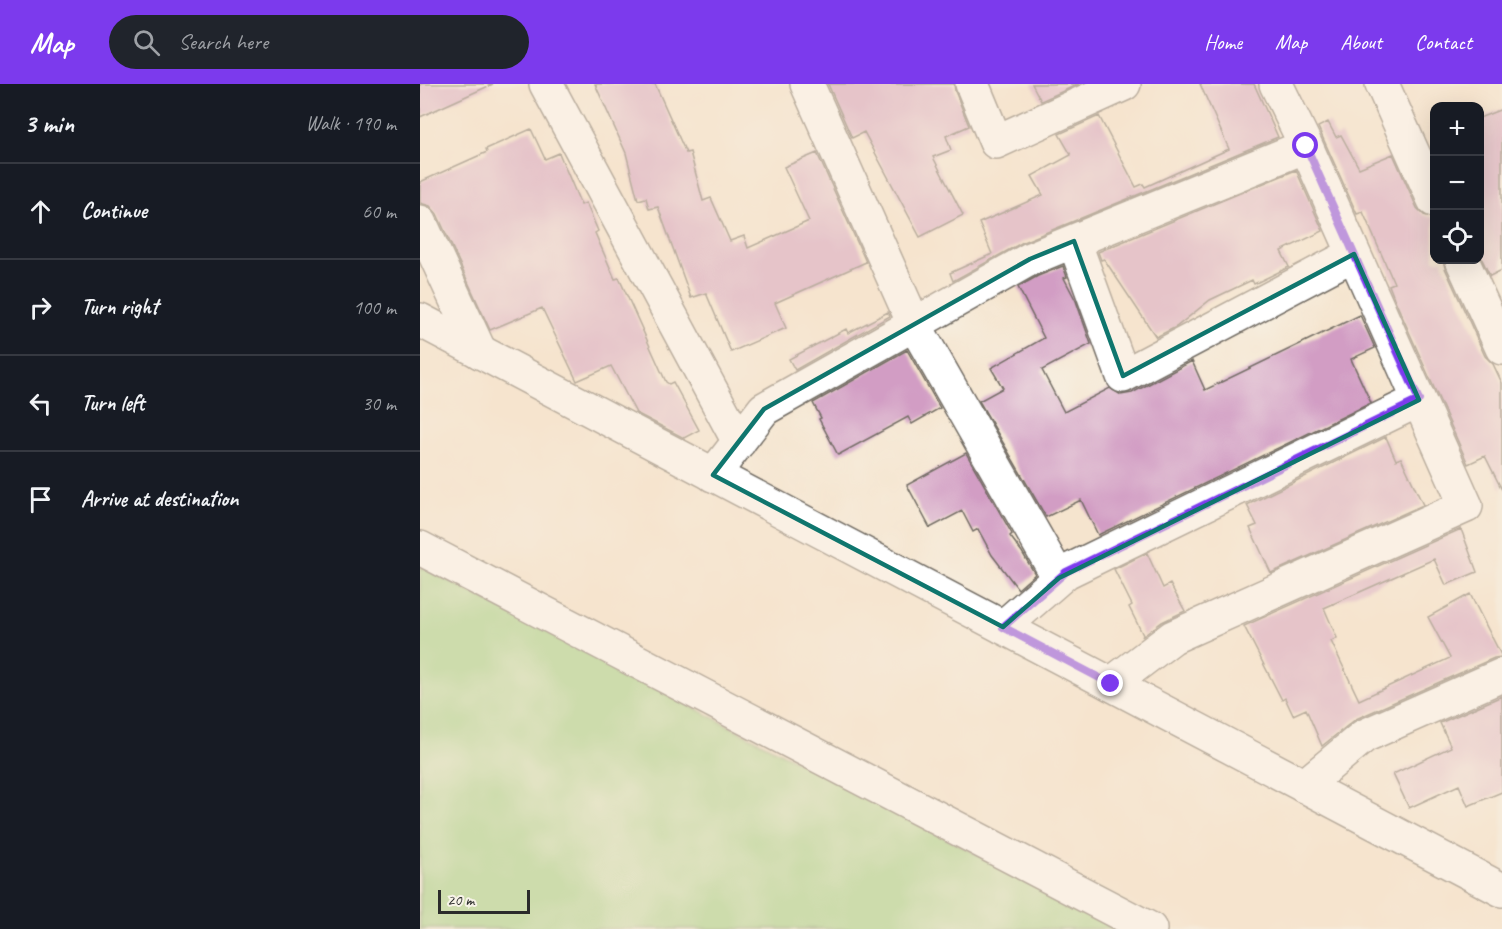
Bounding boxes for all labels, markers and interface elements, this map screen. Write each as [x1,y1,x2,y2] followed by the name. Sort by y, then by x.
[109,15,529,69] search box
[30,25,73,60] text: Map
[130,26,163,59] icon: search
[178,28,268,56] text: Search here
[1204,29,1242,55] text: Home
[1275,29,1307,55] text: Map
[1340,29,1382,55] text: About
[1415,29,1472,55] text: Contact
[1430,102,1484,264] map controls
[1430,102,1484,156] button: +
[24,107,74,140] text: 3 min
[306,111,396,136] text: Walk · 190 m
[1292,132,1318,158] route start
[1430,156,1484,210] button: −
[24,195,57,228] icon: ahead
[81,197,147,225] text: Continue
[362,199,396,224] text: 60 m
[1430,210,1484,264] button: locate
[24,291,57,324] icon: right
[81,293,158,321] text: Turn right
[353,295,396,320] text: 100 m
[24,387,57,420] icon: left
[81,389,145,417] text: Turn left
[362,391,396,416] text: 30 m
[24,483,57,516] icon: arrive
[81,485,238,513] text: Arrive at destination
[1097,670,1123,696] route end
[438,887,530,914] scale bar
[447,890,474,910] text: 20 m

